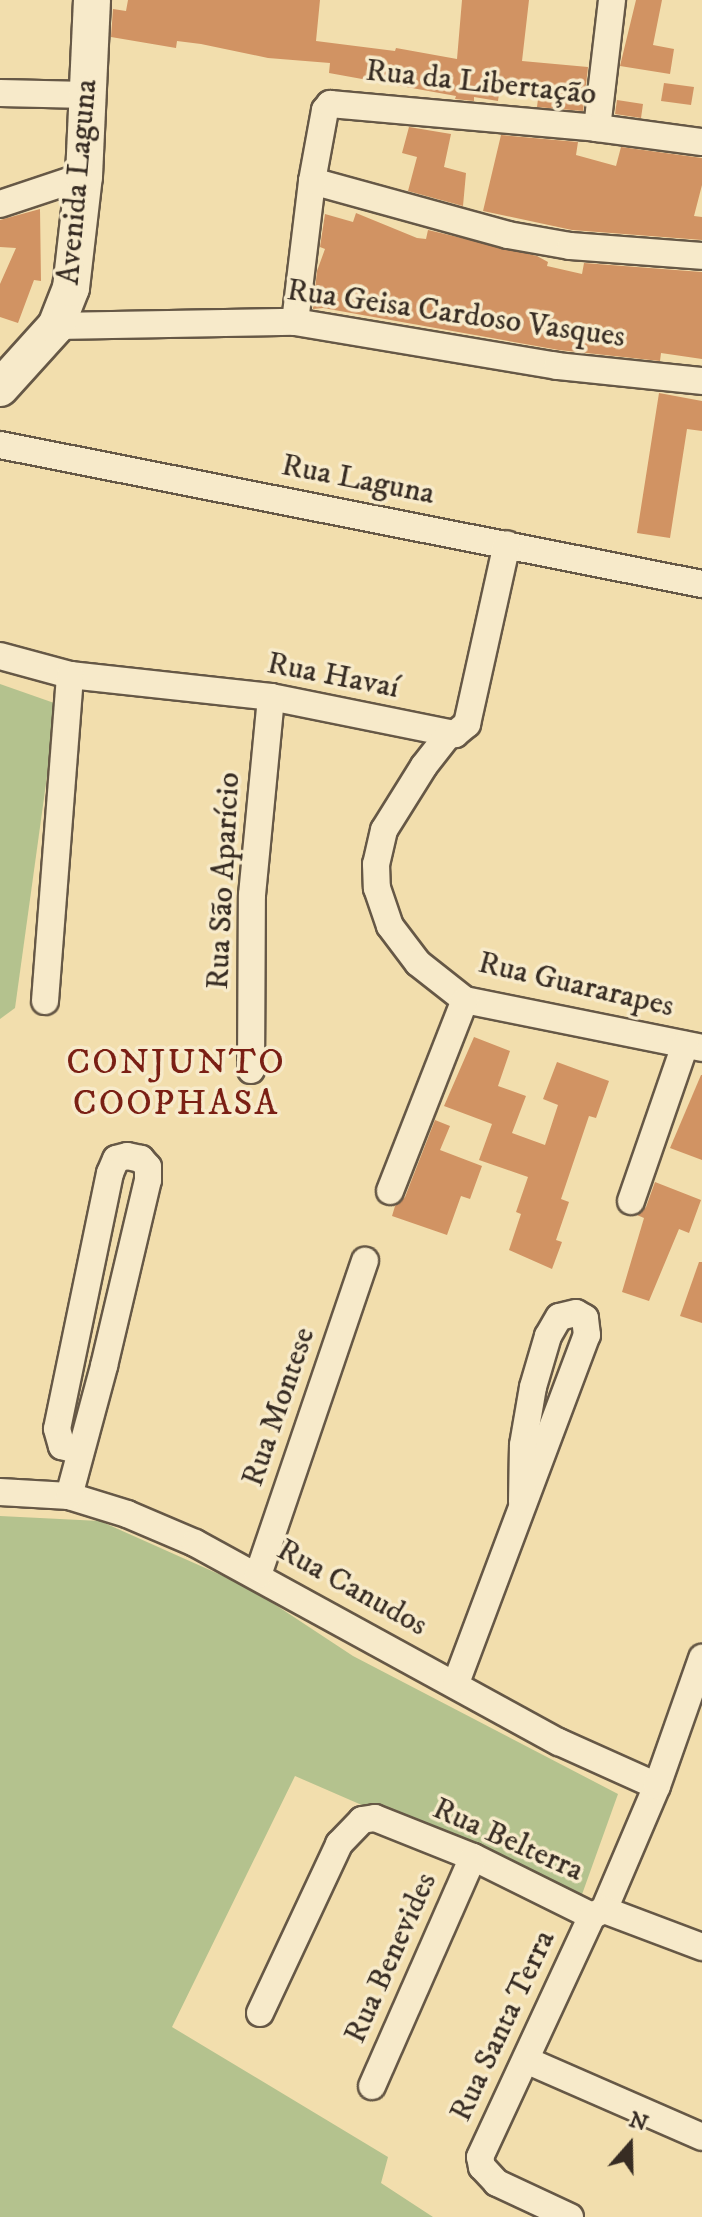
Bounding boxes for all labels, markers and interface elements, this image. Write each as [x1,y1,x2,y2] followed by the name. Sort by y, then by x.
[364,52,598,114] street label: Rua da Libertação
[50,78,106,286] street label: Avenida Laguna
[284,271,628,357] street label: Rua Geisa Cardoso Vasques
[278,446,438,514] street label: Rua Laguna
[264,644,402,708] street label: Rua Havaí
[199,771,249,991] street label: Rua São Aparício
[474,944,678,1026] street label: Rua Guararapes
[66,1040,286,1125] district label: CONJUNTO COOPHASA
[234,1323,324,1491] street label: Rua Montese
[270,1531,434,1645] street label: Rua Canudos
[427,1790,589,1890] street label: Rua Belterra
[336,1867,446,2049] street label: Rua Benevides
[442,1924,564,2128] street label: Rua Santa Terra
[590,2105,670,2185] north arrow
[625,2106,651,2138] text: N

